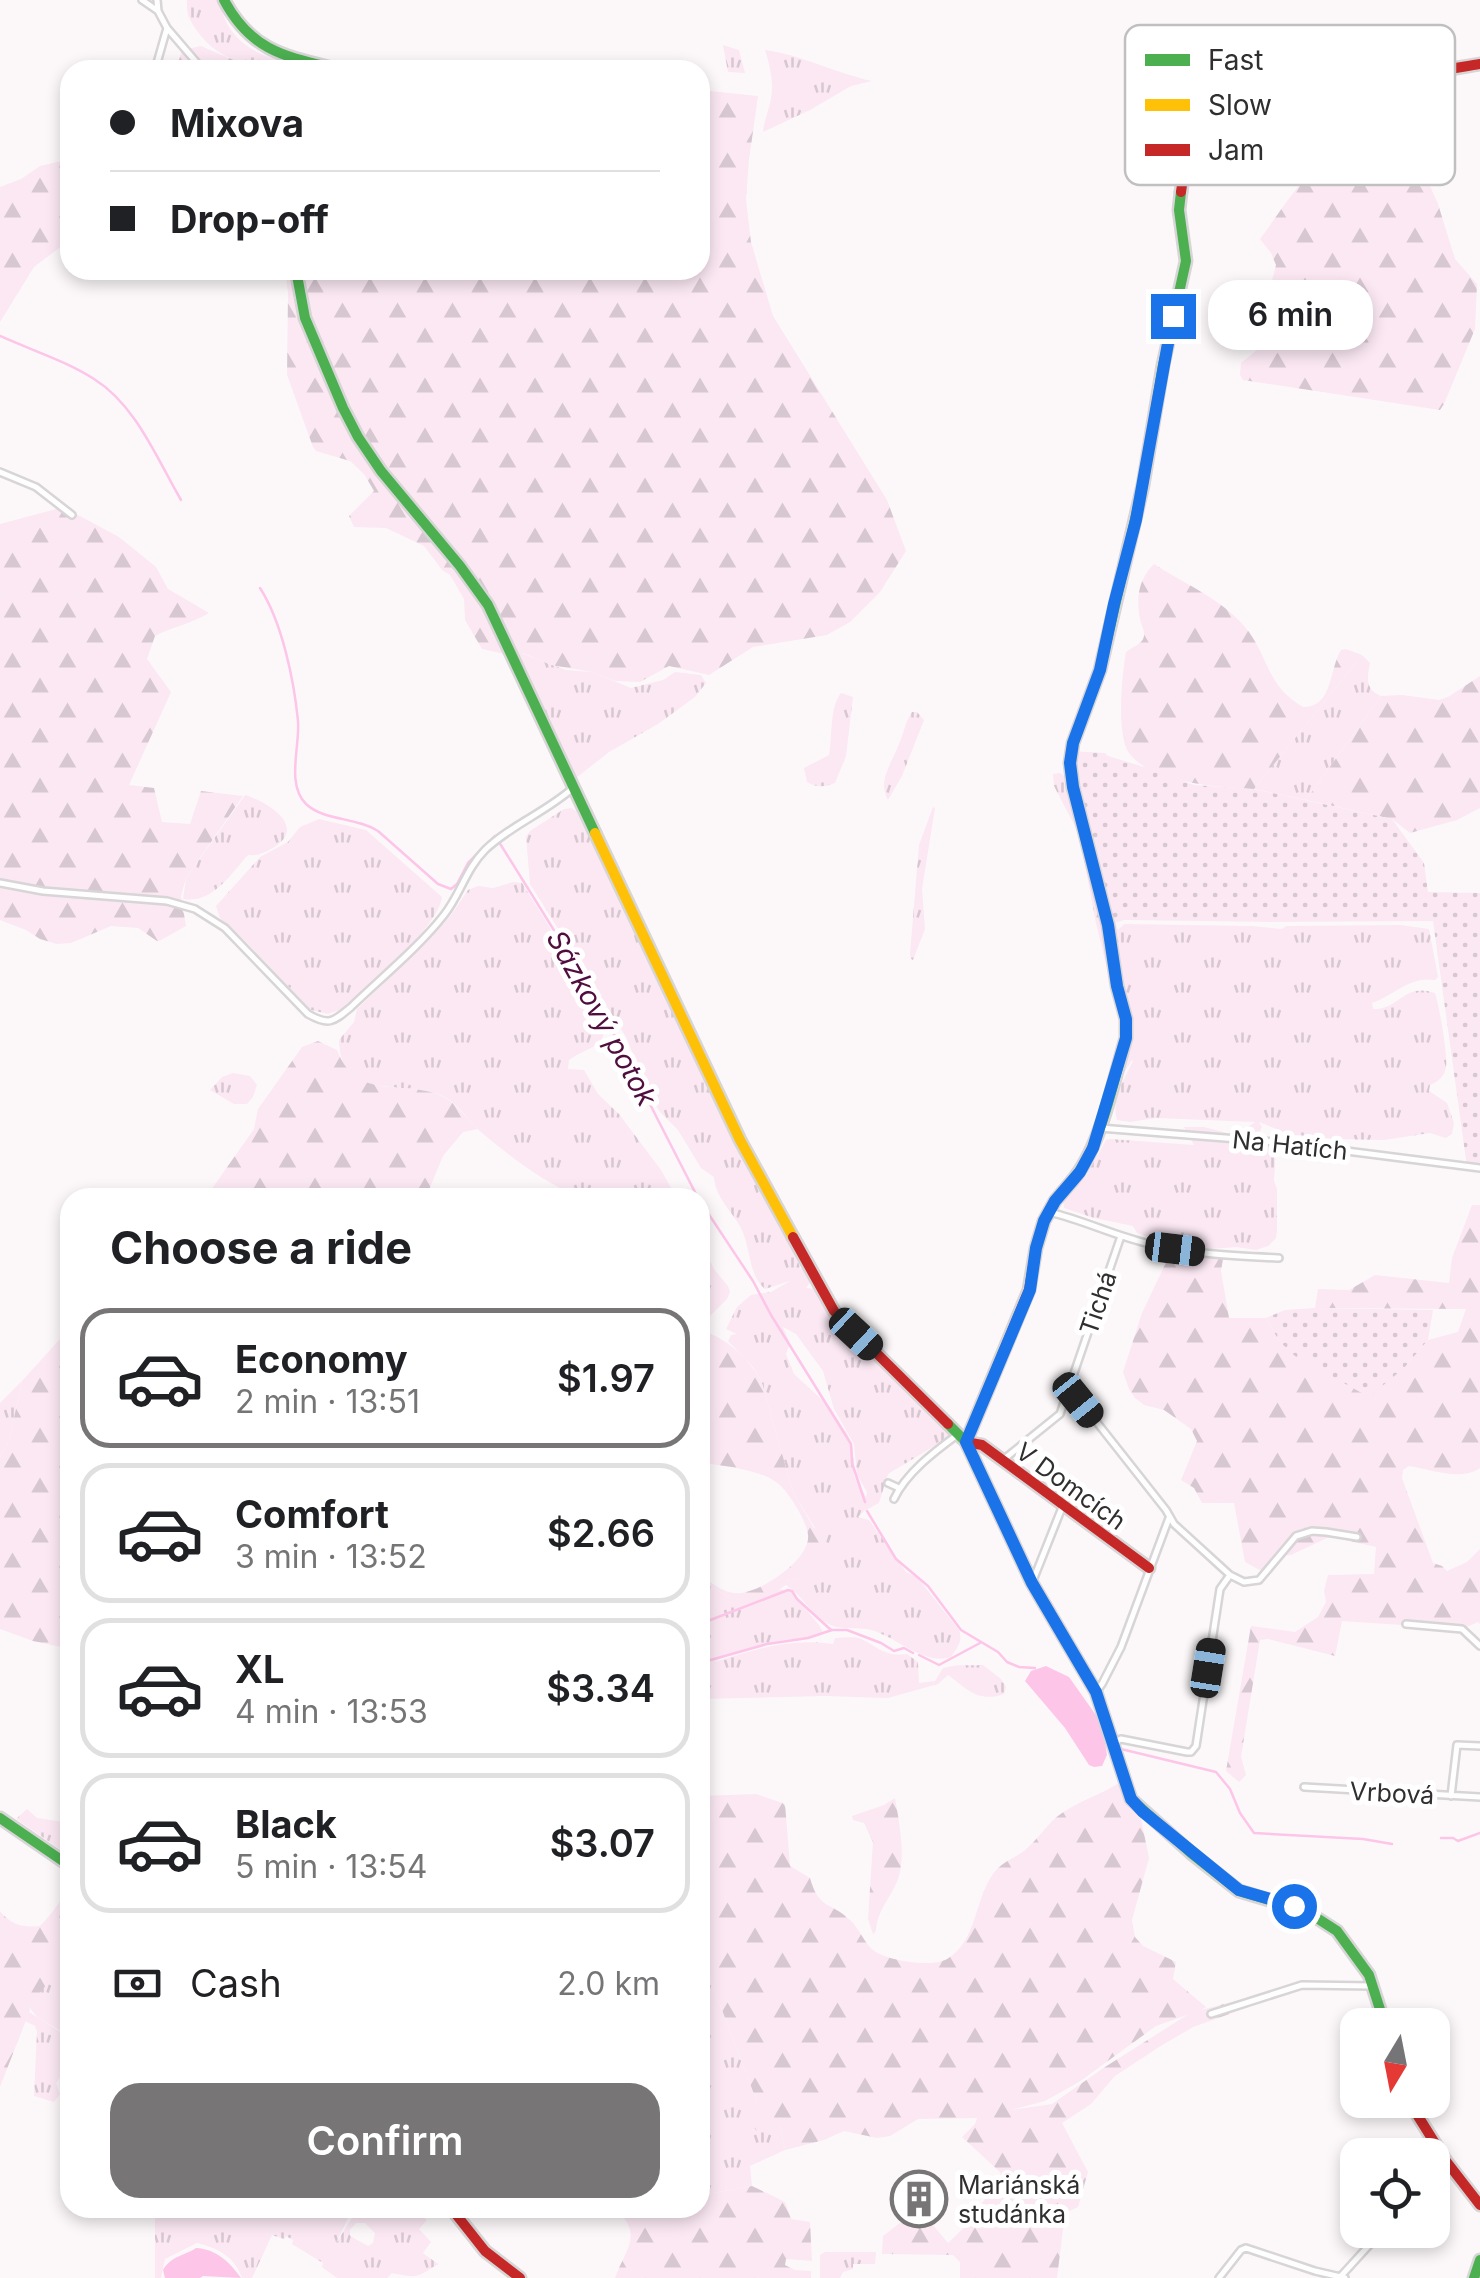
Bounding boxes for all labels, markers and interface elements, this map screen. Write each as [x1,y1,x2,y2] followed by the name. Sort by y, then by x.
[1125,25,1455,185] legend
[1208,43,1264,77] text: Fast
[1208,88,1272,122] text: Slow
[170,100,304,146] text: Mixova
[1208,133,1264,167] text: Jam
[170,196,329,242] text: Drop-off
[1208,281,1373,351] callout: 6 min
[1151,294,1196,339] route end
[1248,295,1333,334] text: 6 min
[540,924,665,1112] water label: Sázkový potok
[1231,1124,1349,1166] street label: Na Hatích
[110,1220,412,1275] text: Choose a ride
[1143,1230,1207,1268] car
[1073,1267,1123,1339] street label: Tichá
[824,1303,888,1365] car
[115,1333,205,1423] icon: car
[235,1336,408,1382] text: Economy
[557,1355,655,1401] text: $1.97
[1047,1367,1109,1433] car
[235,1382,420,1421] text: 2 min · 13:51
[1010,1436,1132,1536] street label: V Domcích
[115,1488,205,1578] icon: car
[235,1491,389,1537] text: Comfort
[547,1510,655,1556] text: $2.66
[235,1537,427,1576] text: 3 min · 13:52
[1188,1636,1228,1700] car
[115,1643,205,1733] icon: car
[235,1646,285,1692] text: XL
[546,1665,655,1711] text: $3.34
[235,1692,428,1731] text: 4 min · 13:53
[1349,1776,1435,1810] street label: Vrbová
[115,1798,205,1888] icon: car
[235,1801,337,1847] text: Black
[550,1820,655,1866] text: $3.07
[235,1847,427,1886] text: 5 min · 13:54
[1272,1884,1317,1929] route start
[110,1956,165,2011] icon: cash
[190,1960,282,2006] text: Cash
[557,1964,660,2003] text: 2.0 km
[1340,2008,1450,2118] north arrow
[1340,2008,1450,2248] map controls
[110,2083,660,2198] button: Confirm
[1340,2138,1450,2248] button: locate
[889,2169,949,2229] building icon: Mariánská studánka
[958,2170,1080,2229] place label: Mariánská studánka

